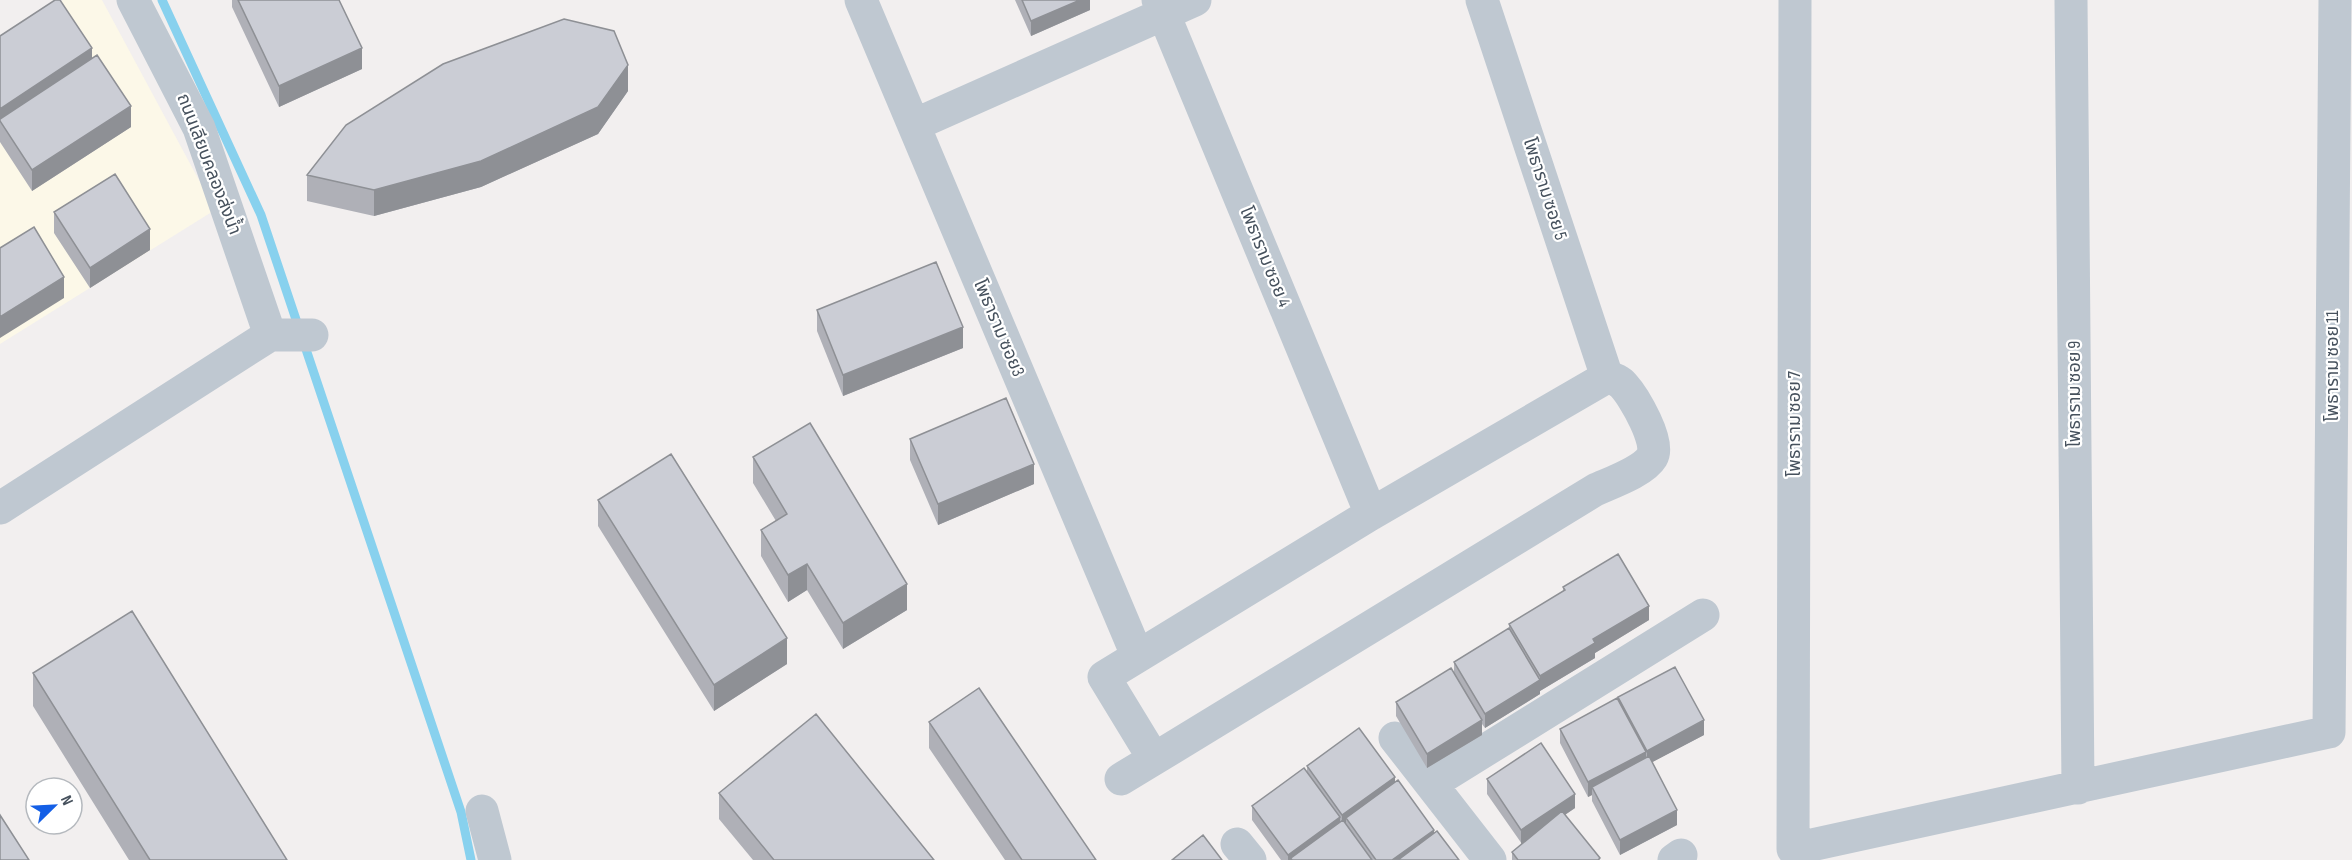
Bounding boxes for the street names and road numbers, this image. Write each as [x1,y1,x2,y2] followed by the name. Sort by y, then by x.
[172,89,248,238] street label: ถนนเลียบคลองส่งน้ำ
[1519,135,1571,243] street label: โพธาราม ซอย 5
[1235,204,1295,311] street label: โพธาราม ซอย 4
[969,276,1029,380] street label: โพธาราม ซอย3
[2322,310,2343,422] street label: โพธาราม ซอย 11
[2064,341,2085,447] street label: โพธาราม ซอย 9
[1784,370,1805,477] street label: โพธาราม ซอย 7

